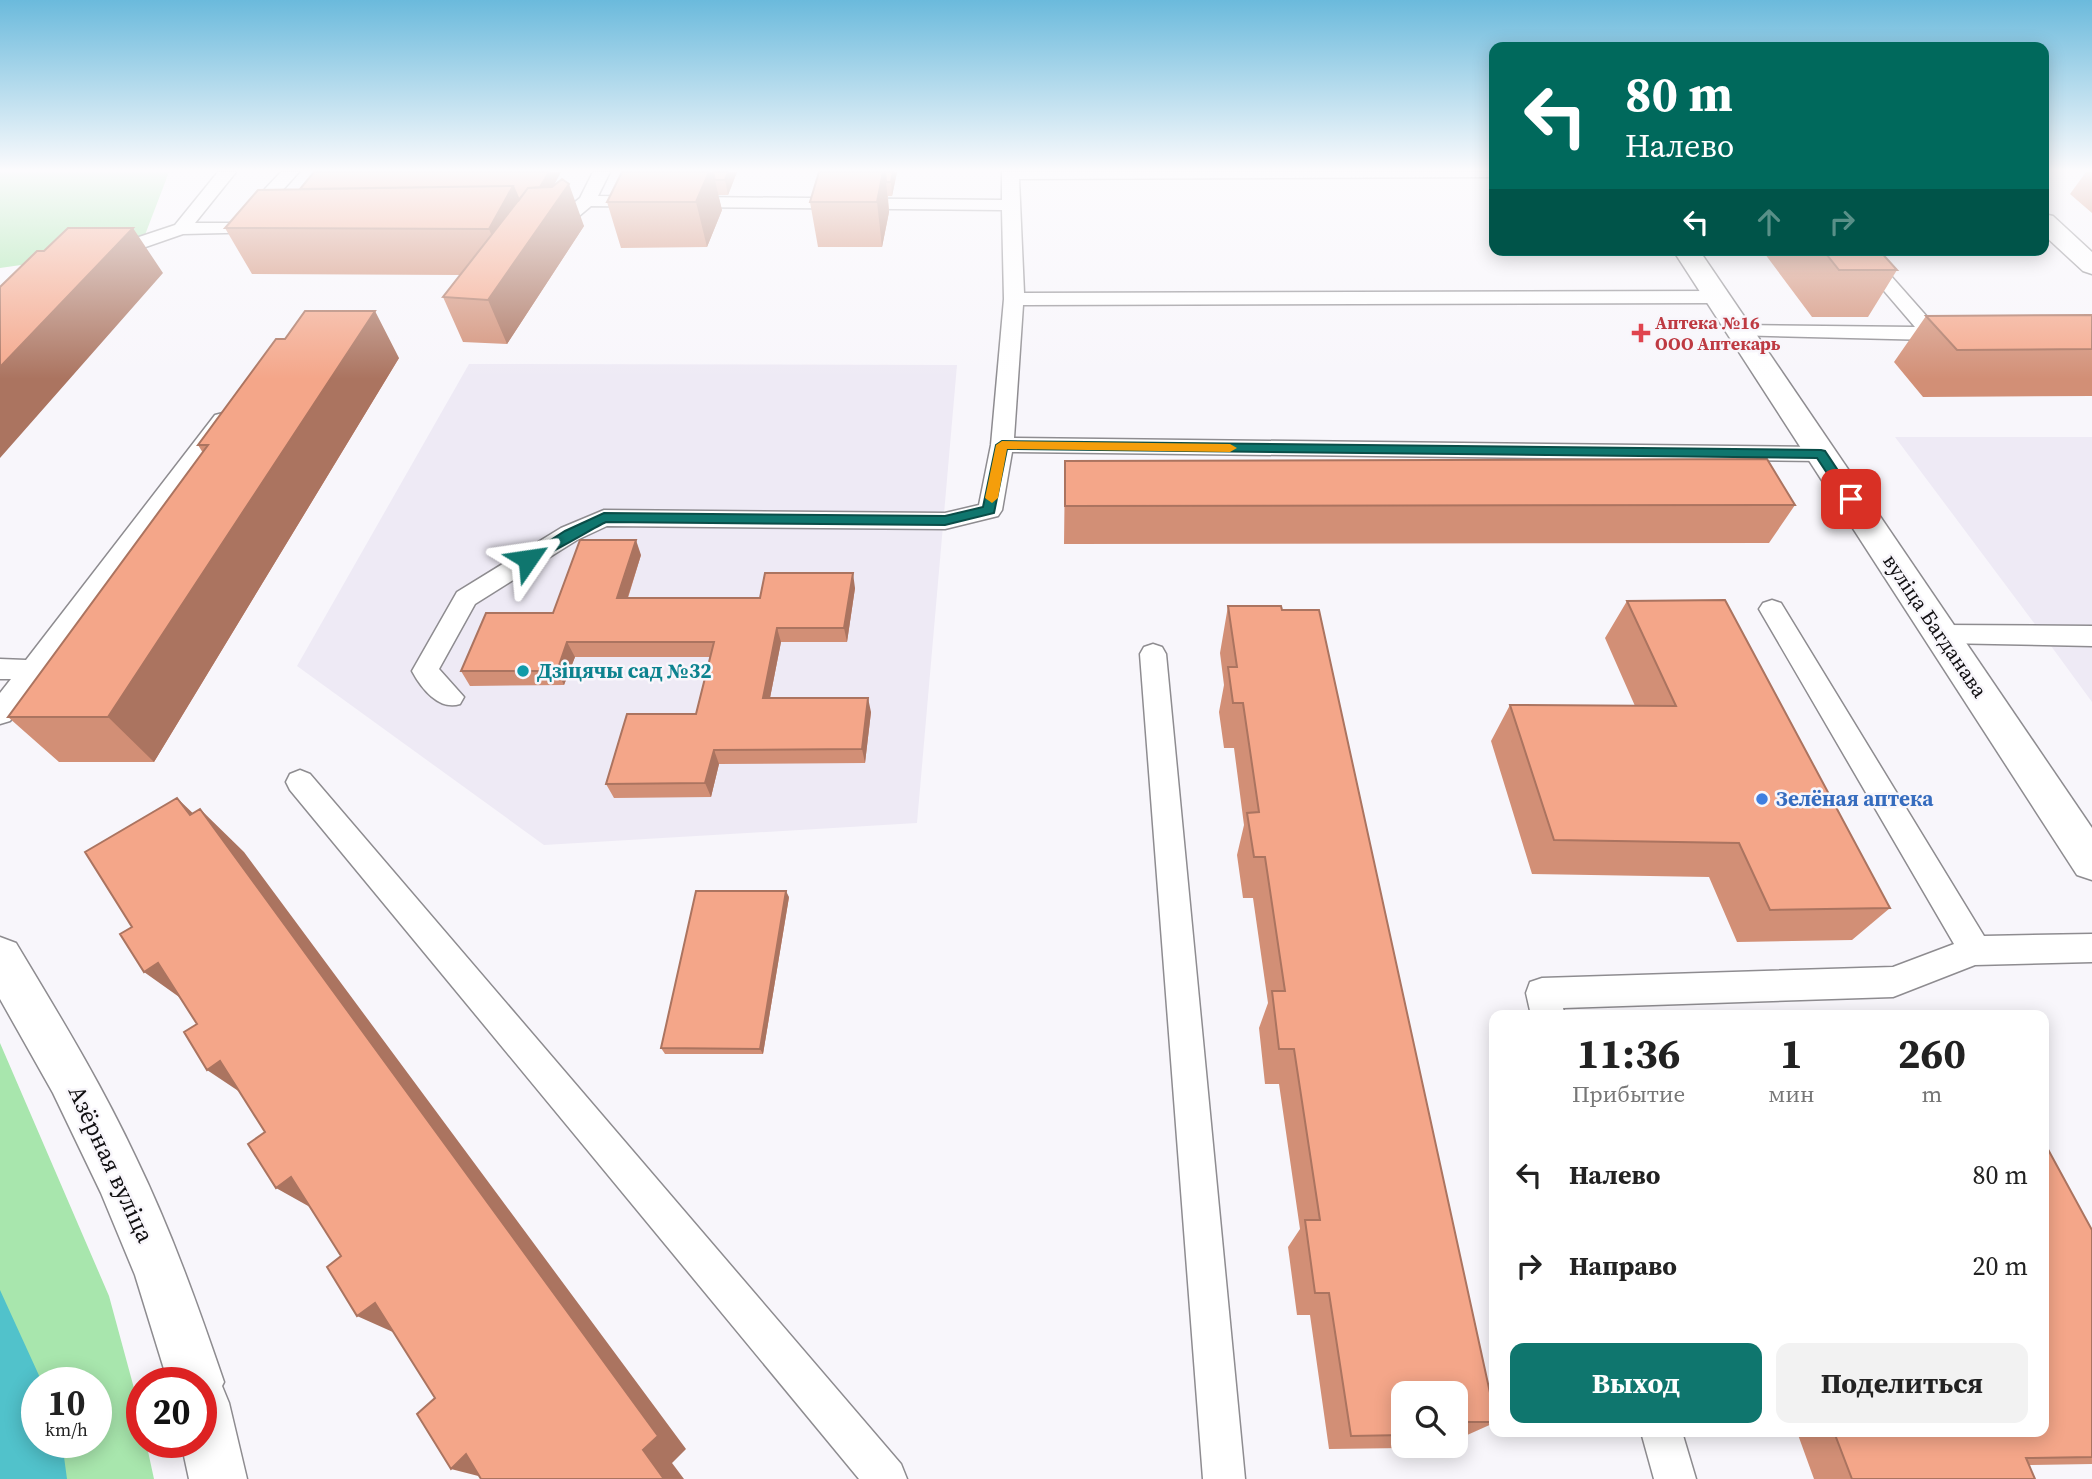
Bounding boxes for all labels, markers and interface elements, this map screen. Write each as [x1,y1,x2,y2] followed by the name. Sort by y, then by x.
[1625,60,1733,127] text: 80 m
[1510,70,1601,161] icon: left
[1625,124,1734,168] text: Налево
[1677,203,1715,241] icon: left
[1750,203,1788,241] icon: ahead
[1823,203,1861,241] icon: right
[1655,310,1781,356] place label: Аптека №16 ООО Аптекарь
[1633,325,1649,341] marker: Аптека №16 ООО Аптекарь
[1821,469,1881,529] pin
[1832,480,1870,518] icon: arrive
[491,522,565,596] position arrow
[1876,548,1995,704] street label: вуліца Багданава
[537,656,712,685] place label: Дзіцячы сад №32
[515,663,531,679] marker: Дзіцячы сад №32
[1776,784,1934,813] place label: Зелёная аптека
[1754,791,1770,807] marker: Зелёная аптека
[1577,1024,1680,1082] text: 11:36
[1780,1024,1803,1082] text: 1
[1898,1024,1966,1082] text: 260
[1572,1078,1685,1110] text: Прибытие
[1768,1078,1815,1110] text: мин
[1921,1078,1942,1110] text: m
[61,1080,163,1248] street label: Азёрная вуліца
[1510,1156,1548,1194] icon: left
[1569,1157,1660,1193] text: Налево
[1973,1157,2028,1193] text: 80 m
[1510,1247,1548,1285] icon: right
[1569,1248,1677,1284] text: Направо
[1973,1248,2028,1284] text: 20 m
[1510,1343,1762,1423] button: Выход
[1776,1343,2028,1423] button: Поделиться
[126,1367,217,1458] speed limit sign: 20
[48,1379,85,1427] text: 10
[1391,1381,1468,1458] map controls
[1391,1381,1468,1458] button: search
[45,1417,88,1442] text: km/h

